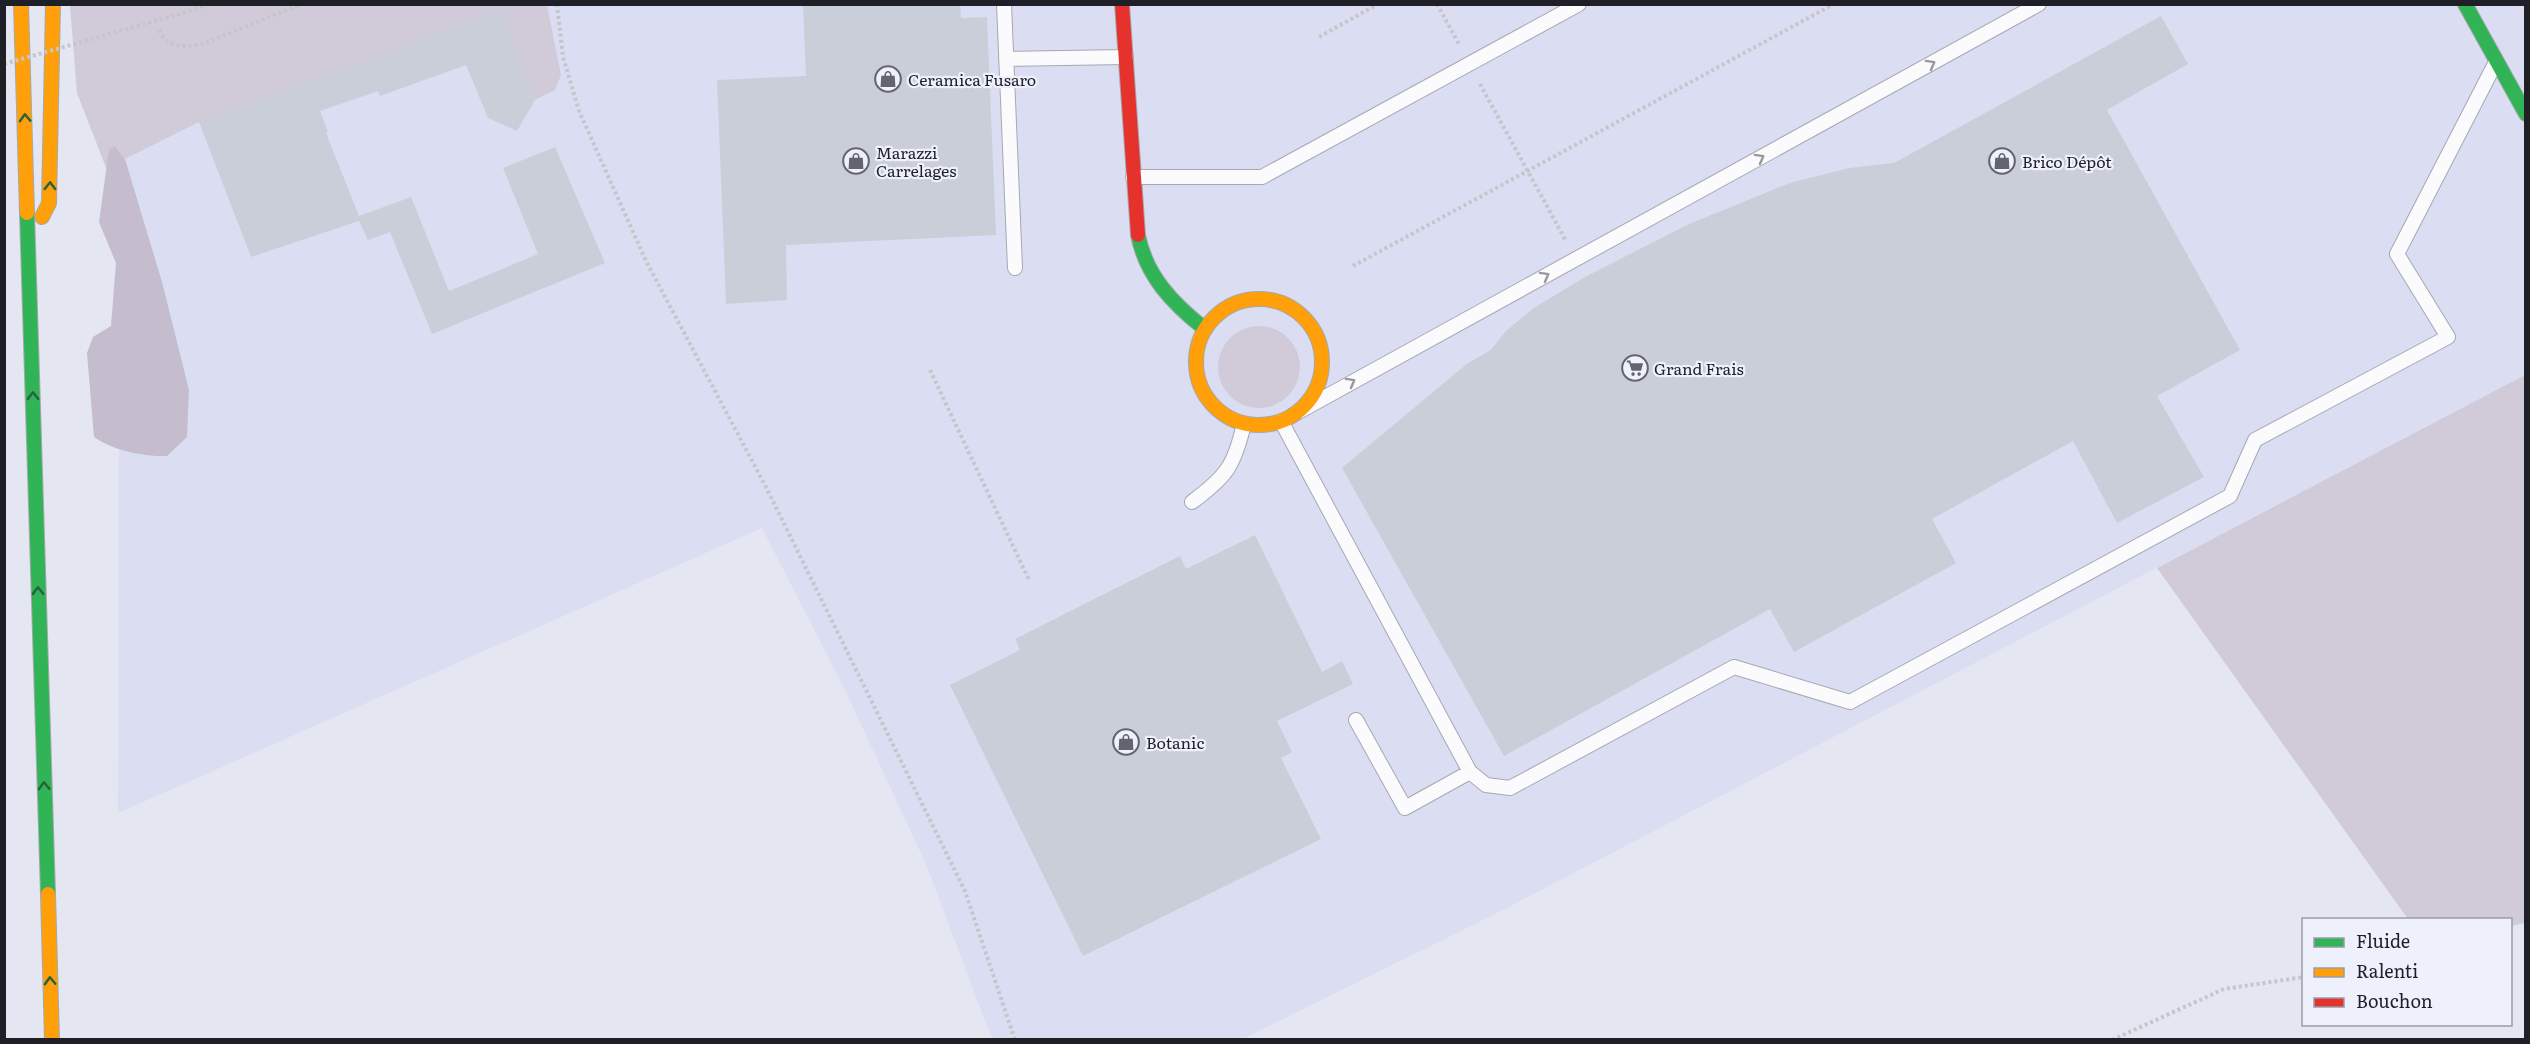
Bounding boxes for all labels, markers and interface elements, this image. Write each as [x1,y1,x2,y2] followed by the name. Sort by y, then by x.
[1924,60,1935,71] one-way arrow
[873,64,903,94] shop icon: Ceramica Fusaro
[908,67,1036,91] place label: Ceramica Fusaro
[18,113,31,122] one-way arrow
[876,140,956,182] place label: Marazzi Carrelages
[841,146,871,176] shop icon: Marazzi Carrelages
[1987,146,2017,176] shop icon: Brico Dépôt
[2022,149,2112,173] place label: Brico Dépôt
[1754,154,1764,165] one-way arrow
[43,182,56,191] one-way arrow
[1539,272,1549,283] one-way arrow
[1620,353,1650,383] supermarket icon: Grand Frais
[1654,356,1744,380] place label: Grand Frais
[1345,378,1355,389] one-way arrow
[27,392,39,401] one-way arrow
[32,587,44,596] one-way arrow
[1111,727,1141,757] shop icon: Botanic
[1146,730,1204,754] place label: Botanic
[37,782,50,791] one-way arrow
[2302,918,2512,1026] legend
[2356,927,2410,954] text: Fluide
[2356,957,2418,984] text: Ralenti
[44,977,57,986] one-way arrow
[2356,987,2433,1014] text: Bouchon

